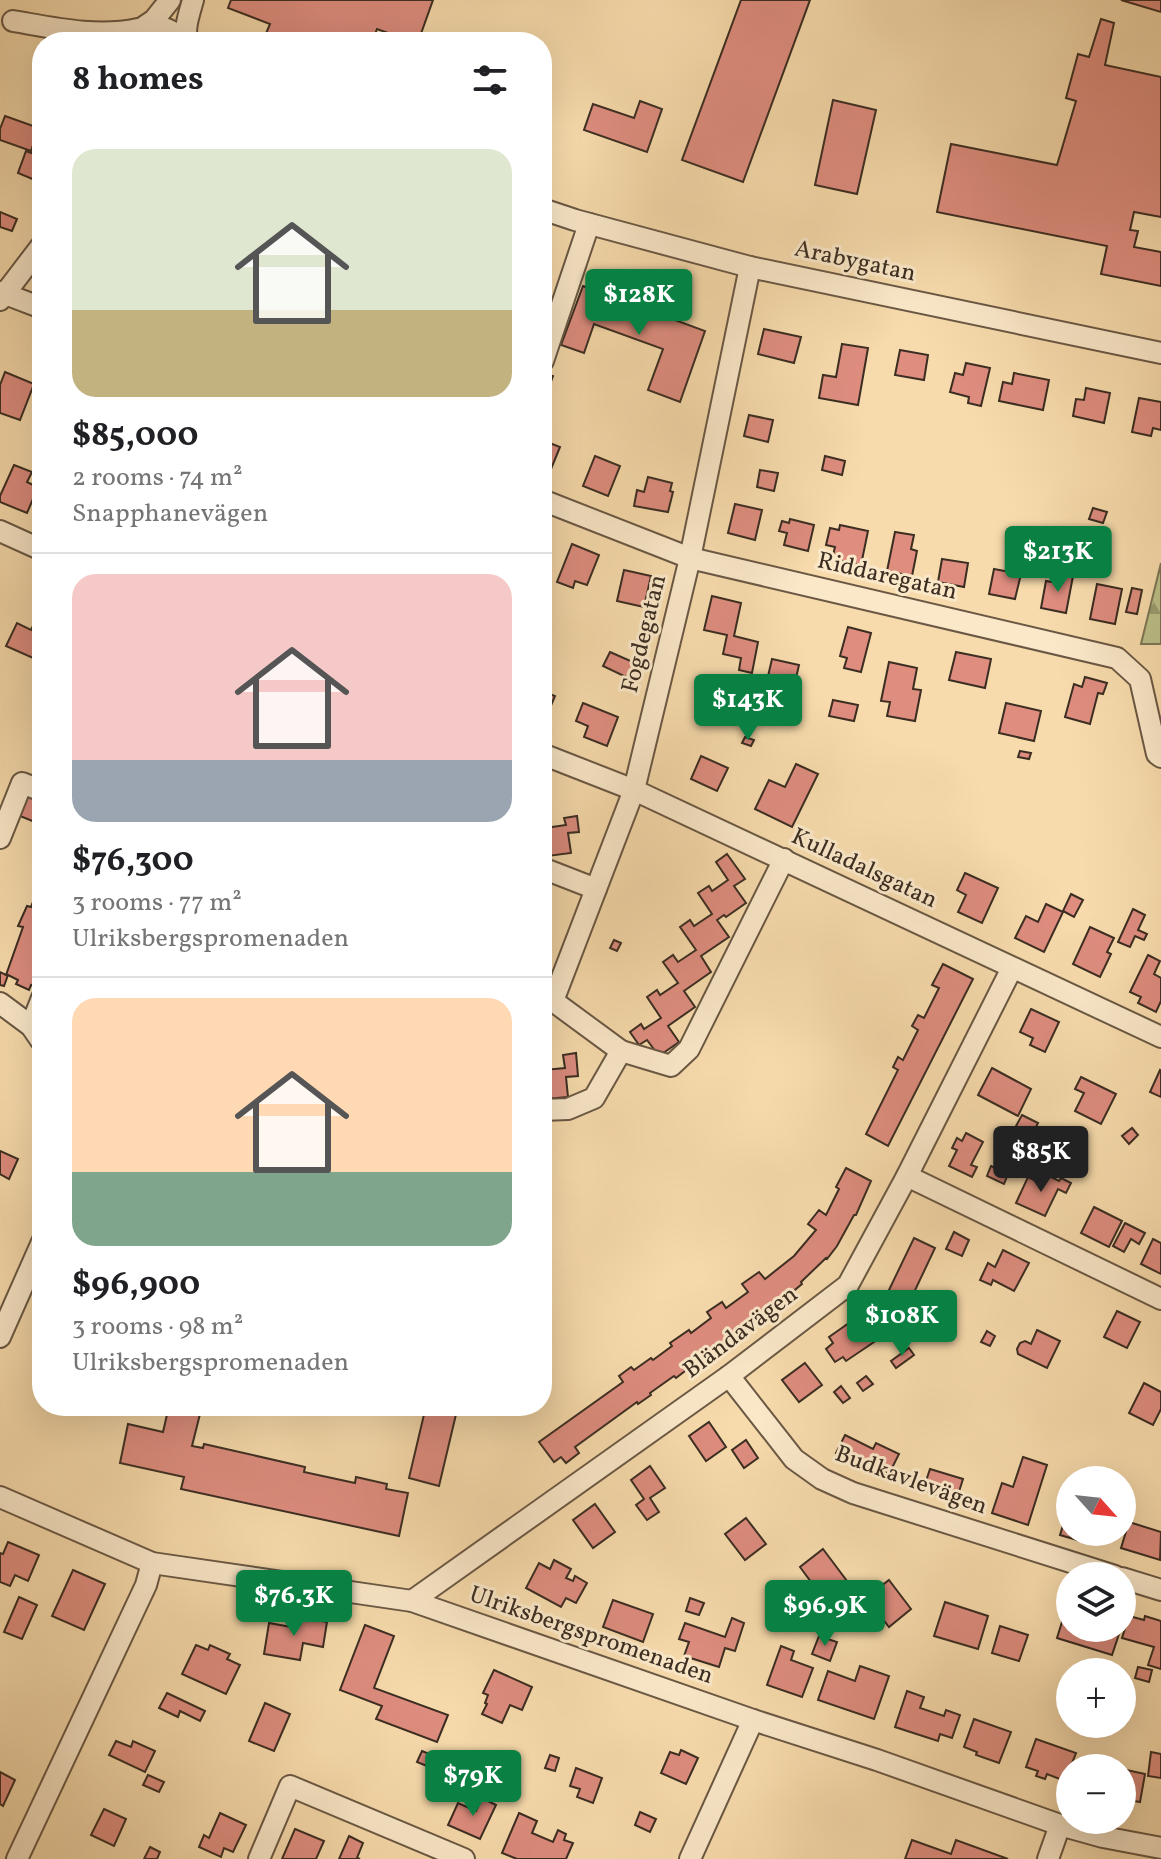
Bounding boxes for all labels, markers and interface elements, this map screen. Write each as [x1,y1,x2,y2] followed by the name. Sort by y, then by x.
[72,57,204,104] text: 8 homes
[468,58,512,102] icon: filters
[220,201,364,345] icon: home
[791,233,919,291] street label: Arabygatan
[583,269,695,337] pin: $128K
[603,277,675,313] text: $128K
[72,413,198,460] text: $85,000
[72,460,243,496] text: 2 rooms · 74 m²
[72,496,268,532] text: Snapphanevägen
[1002,526,1114,594] pin: $213K
[1023,534,1093,570] text: $213K
[814,544,960,610] street label: Riddaregatan
[614,571,676,697] street label: Fogdegatan
[220,626,364,770] icon: home
[692,674,804,742] pin: $143K
[712,682,784,718] text: $143K
[785,820,943,918] street label: Kulladalsgatan
[72,838,194,885] text: $76,300
[72,885,242,921] text: 3 rooms · 77 m²
[72,921,349,957] text: Ulriksbergspromenaden
[220,1050,364,1194] icon: home
[994,1126,1088,1194] pin: $85K
[1011,1134,1071,1170] text: $85K
[72,1262,200,1309] text: $96,900
[677,1279,805,1387] street label: Bländavägen
[846,1290,958,1358] pin: $108K
[865,1298,939,1334] text: $108K
[72,1309,243,1345] text: 3 rooms · 98 m²
[72,1345,349,1381] text: Ulriksbergspromenaden
[830,1438,992,1524] street label: Budkavlevägen
[1056,1466,1136,1546] north arrow
[1056,1466,1136,1834] map controls
[1056,1562,1136,1642] button: layers
[229,1570,359,1638] pin: $76.3K
[254,1578,334,1614] text: $76.3K
[465,1578,717,1694] street label: Ulriksbergspromenaden
[760,1580,890,1648] pin: $96.9K
[783,1588,867,1624] text: $96.9K
[1056,1658,1136,1738] button: +
[426,1750,520,1818] pin: $79K
[1056,1754,1136,1834] button: −
[443,1758,503,1794] text: $79K

